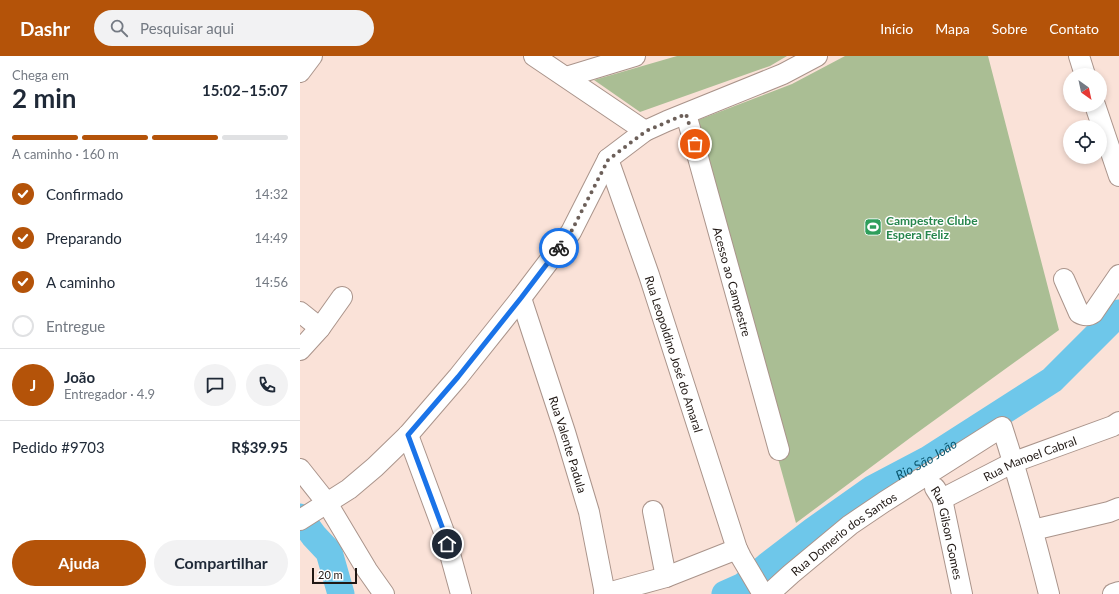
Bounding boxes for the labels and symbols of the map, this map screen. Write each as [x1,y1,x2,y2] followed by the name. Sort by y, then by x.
[1063,68,1107,112] north arrow
[678,127,712,161] pin
[886,213,978,242] place label: Campestre Clube Espera Feliz
[863,217,883,237] sports icon: Campestre Clube Espera Feliz
[710,225,755,338] street label: Acesso ao Campestre
[539,228,579,268] courier
[642,274,707,434] street label: Rua Leopoldino José do Amaral
[546,394,590,495] street label: Rua Valente Padula
[981,432,1078,484] street label: Rua Manoel Cabral
[893,435,960,483] water label: Rio São João
[928,483,966,581] street label: Rua Gilson Gomes
[787,489,899,579] street label: Rua Domerio dos Santos
[430,527,464,561] pin
[312,566,357,585] scale bar

